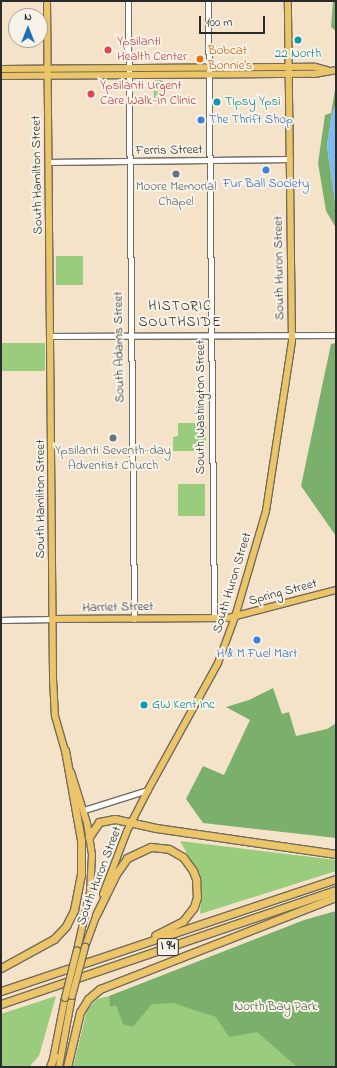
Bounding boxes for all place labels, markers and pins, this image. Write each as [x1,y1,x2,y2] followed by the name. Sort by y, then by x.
[117,35,187,66] place label: Ypsilanti Health Center
[293,35,303,45] marker: 22 North
[102,44,114,56] marker: Ypsilanti Health Center
[208,44,252,75] place label: Bobcat Bonnie's
[275,46,321,62] place label: 22 North
[195,54,205,64] marker: Bobcat Bonnie's
[100,79,196,110] place label: Ypsilanti Urgent Care Walk-In Clinic
[85,88,97,100] marker: Ypsilanti Urgent Care Walk-In Clinic
[225,94,281,110] place label: Tipsy Ypsi
[212,97,222,107] marker: Tipsy Ypsi
[209,112,293,128] place label: The Thrift Shop
[196,115,206,125] marker: The Thrift Shop
[261,165,271,175] marker: Fur Ball Society
[171,169,181,179] marker: Moore Memorial Chapel
[223,176,309,192] place label: Fur Ball Society
[136,180,216,211] place label: Moore Memorial Chapel
[108,433,118,443] marker: Ypsilanti Seventh-day Adventist Church
[55,444,171,475] place label: Ypsilanti Seventh-day Adventist Church
[252,635,262,645] marker: H & M Fuel Mart
[217,646,297,662] place label: H & M Fuel Mart
[152,697,215,713] place label: GW Kent Inc
[139,700,149,710] marker: GW Kent Inc

